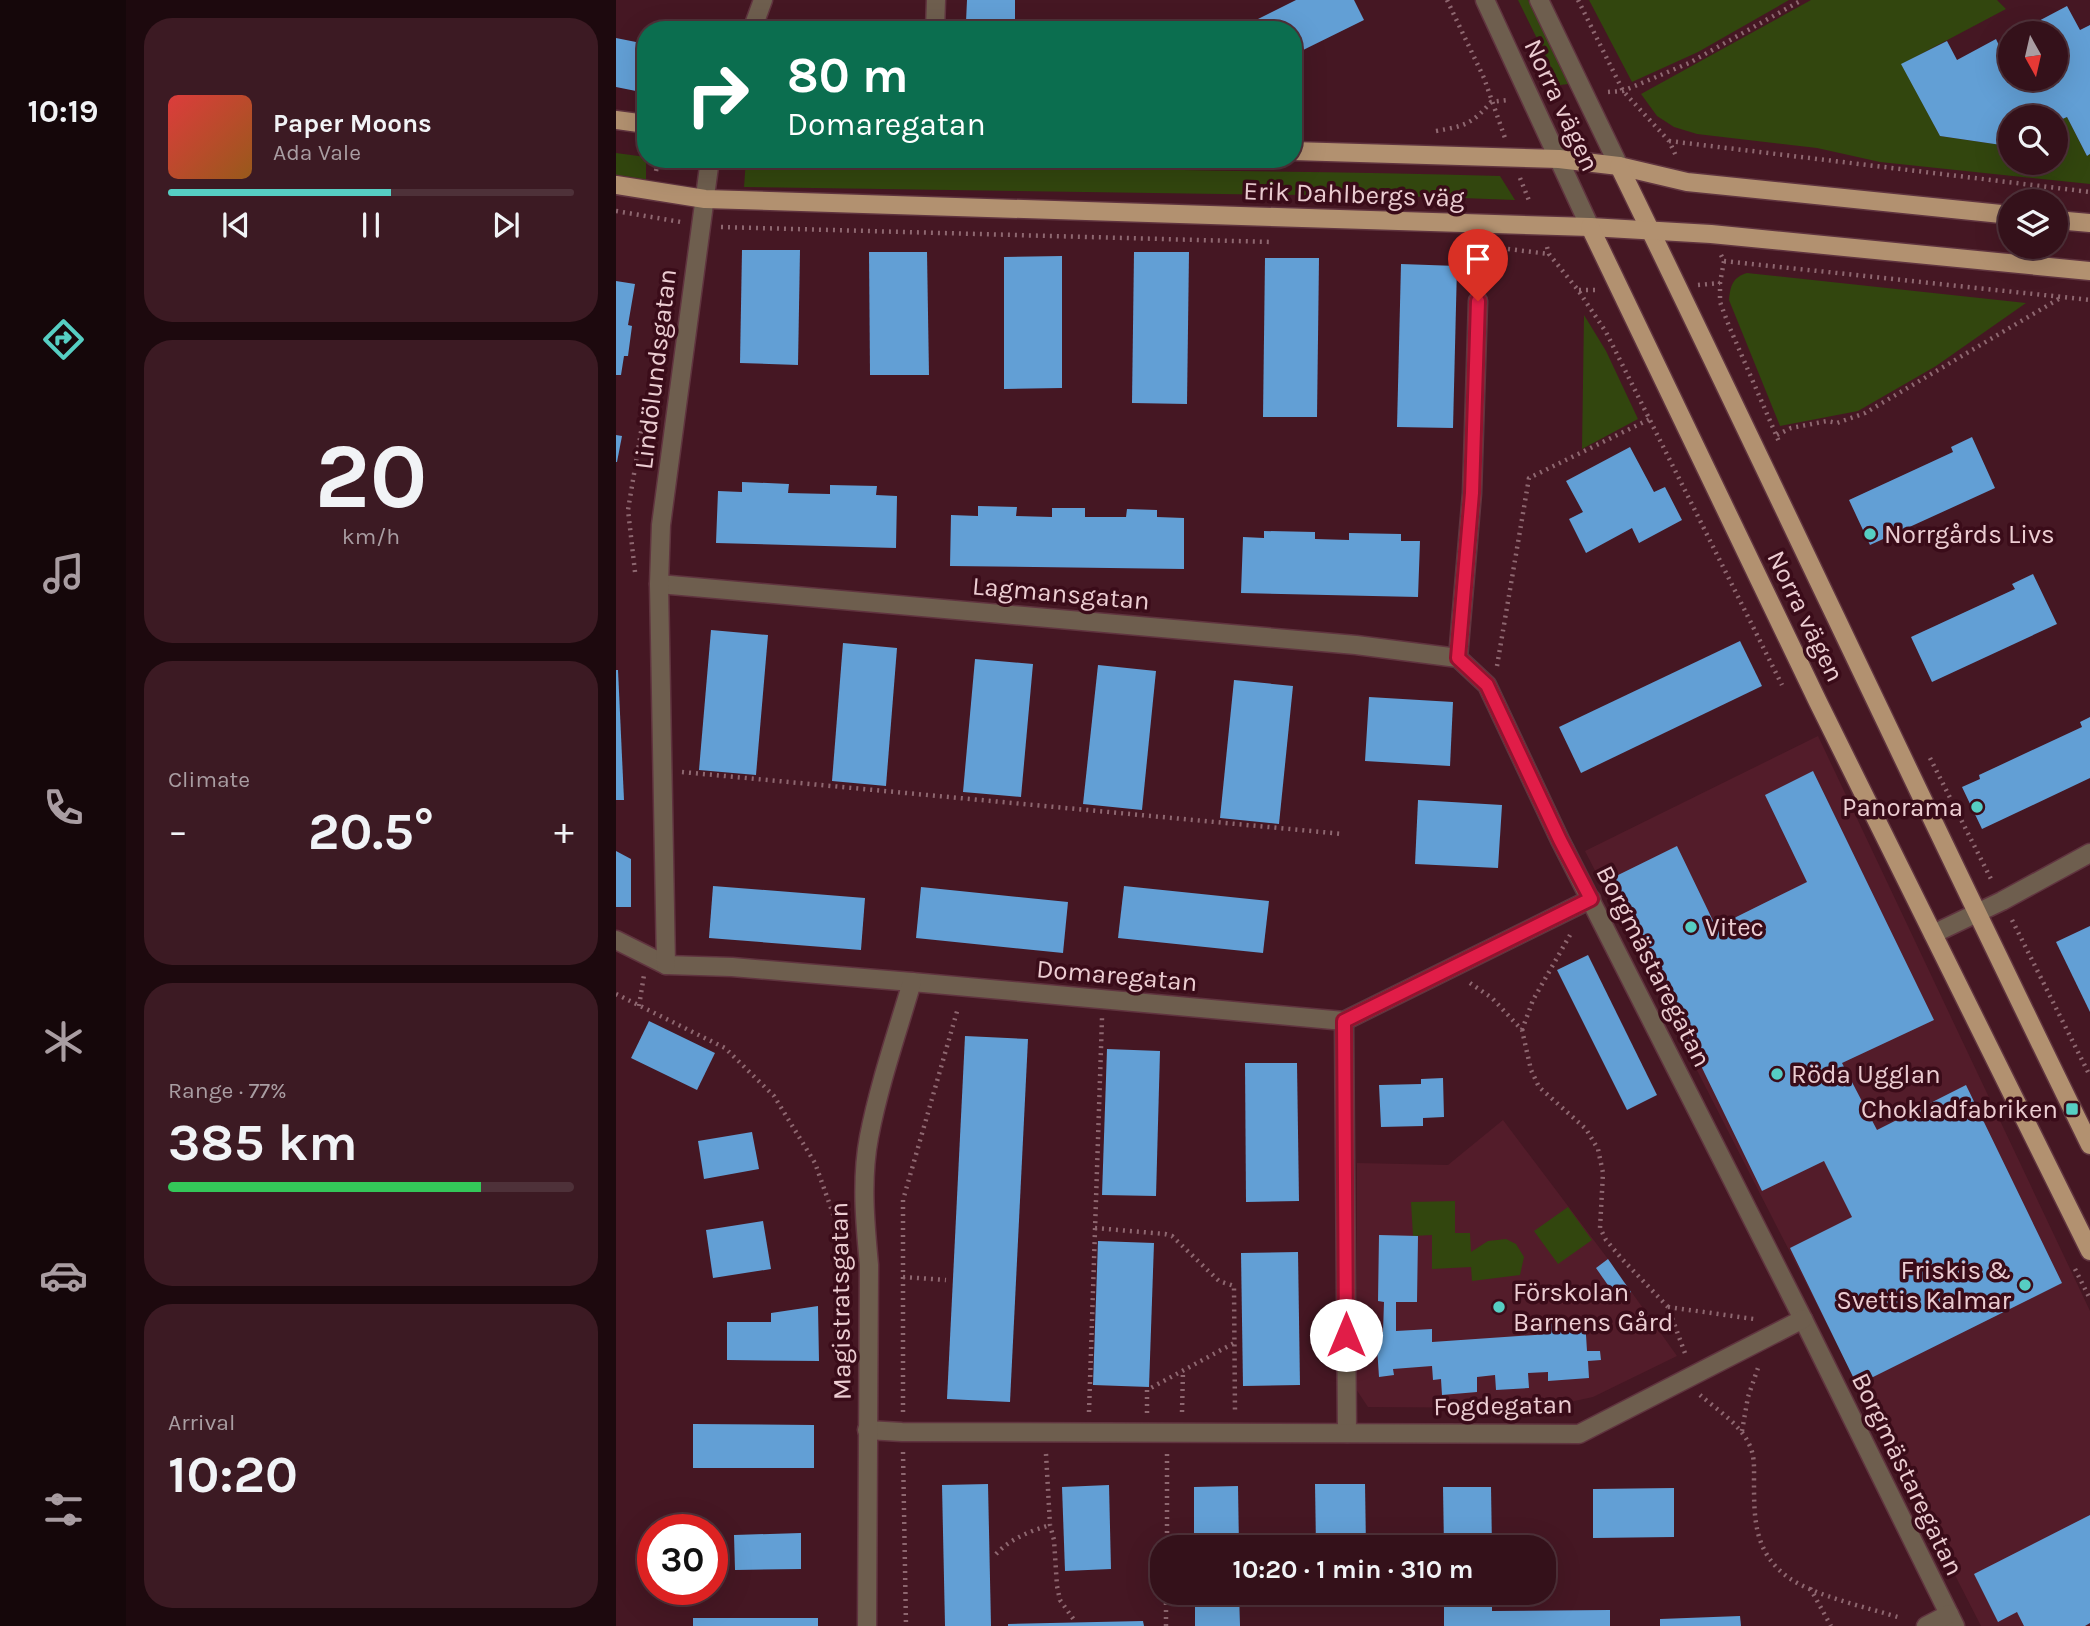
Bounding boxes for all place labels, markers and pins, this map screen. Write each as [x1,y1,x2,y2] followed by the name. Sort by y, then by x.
[1448,229,1508,301] pin
[1884,519,2055,550] place label: Norrgårds Livs
[1862,526,1878,542] marker: Norrgårds Livs
[1842,792,1963,823] place label: Panorama
[1969,799,1985,815] marker: Panorama
[1705,912,1764,943] place label: Vitec
[1683,919,1699,935] marker: Vitec
[1791,1059,1941,1090] place label: Röda Ugglan
[1769,1066,1785,1082] marker: Röda Ugglan
[1861,1094,2058,1125] place label: Chokladfabriken
[2064,1101,2080,1117] marker: Chokladfabriken
[1836,1255,2012,1316] place label: Friskis & Svettis Kalmar
[1513,1277,1673,1338] place label: Förskolan Barnens Gård
[2017,1277,2033,1293] marker: Friskis & Svettis Kalmar
[1491,1299,1507,1315] marker: Förskolan Barnens Gård

